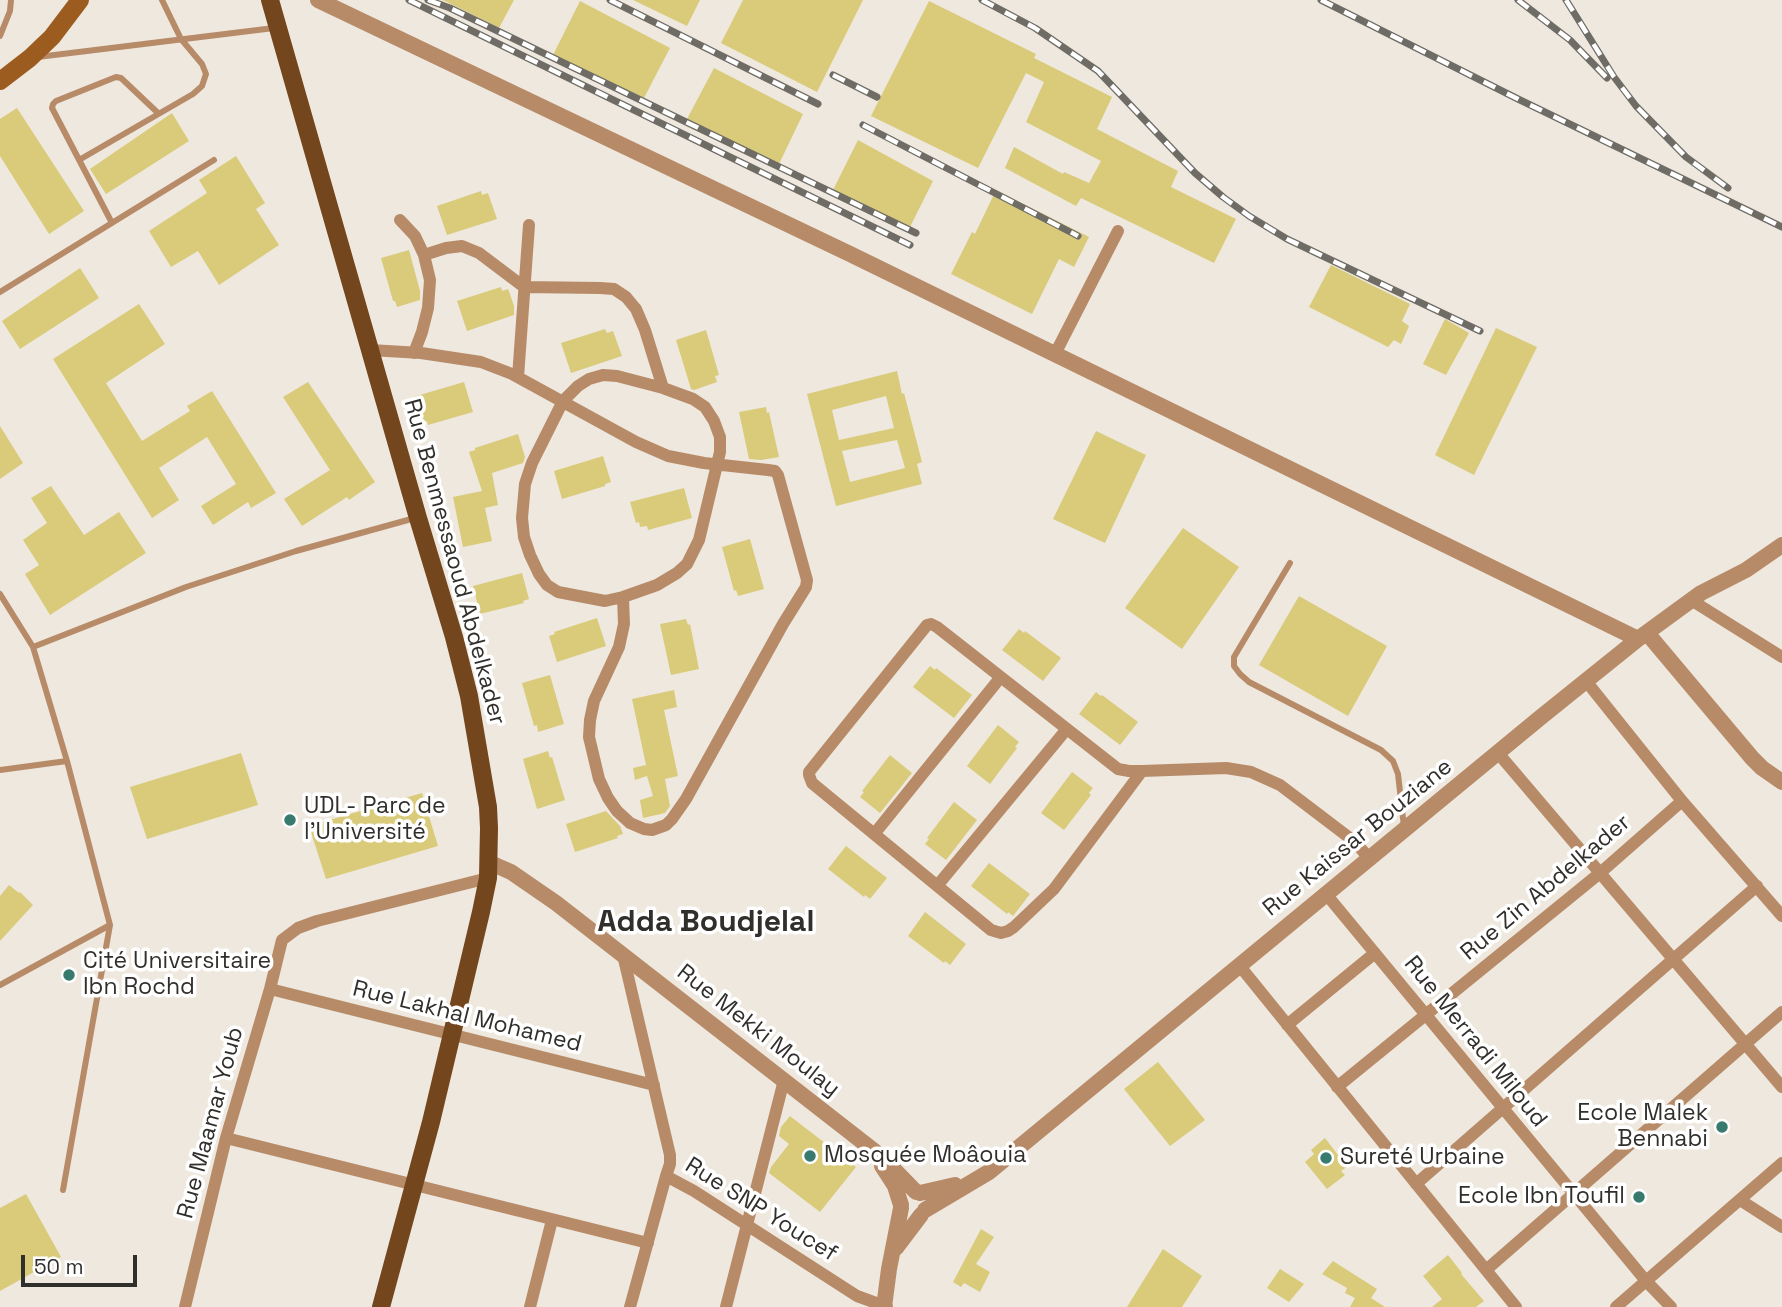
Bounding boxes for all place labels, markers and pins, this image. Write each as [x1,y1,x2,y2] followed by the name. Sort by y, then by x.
[304,793,446,847] place label: UDL- Parc de l'Université
[282,812,298,828] marker: UDL- Parc de l'Université
[83,948,271,1002] place label: Cité Universitaire Ibn Rochd
[61,967,77,983] marker: Cité Universitaire Ibn Rochd
[1577,1100,1708,1154] place label: Ecole Malek Bennabi
[1714,1119,1730,1135] marker: Ecole Malek Bennabi
[824,1142,1026,1170] place label: Mosquée Moâouia
[1340,1144,1505,1172] place label: Sureté Urbaine
[802,1148,818,1164] marker: Mosquée Moâouia
[1318,1150,1334,1166] marker: Sureté Urbaine
[1458,1183,1625,1211] place label: Ecole Ibn Toufil
[1631,1189,1647,1205] marker: Ecole Ibn Toufil

